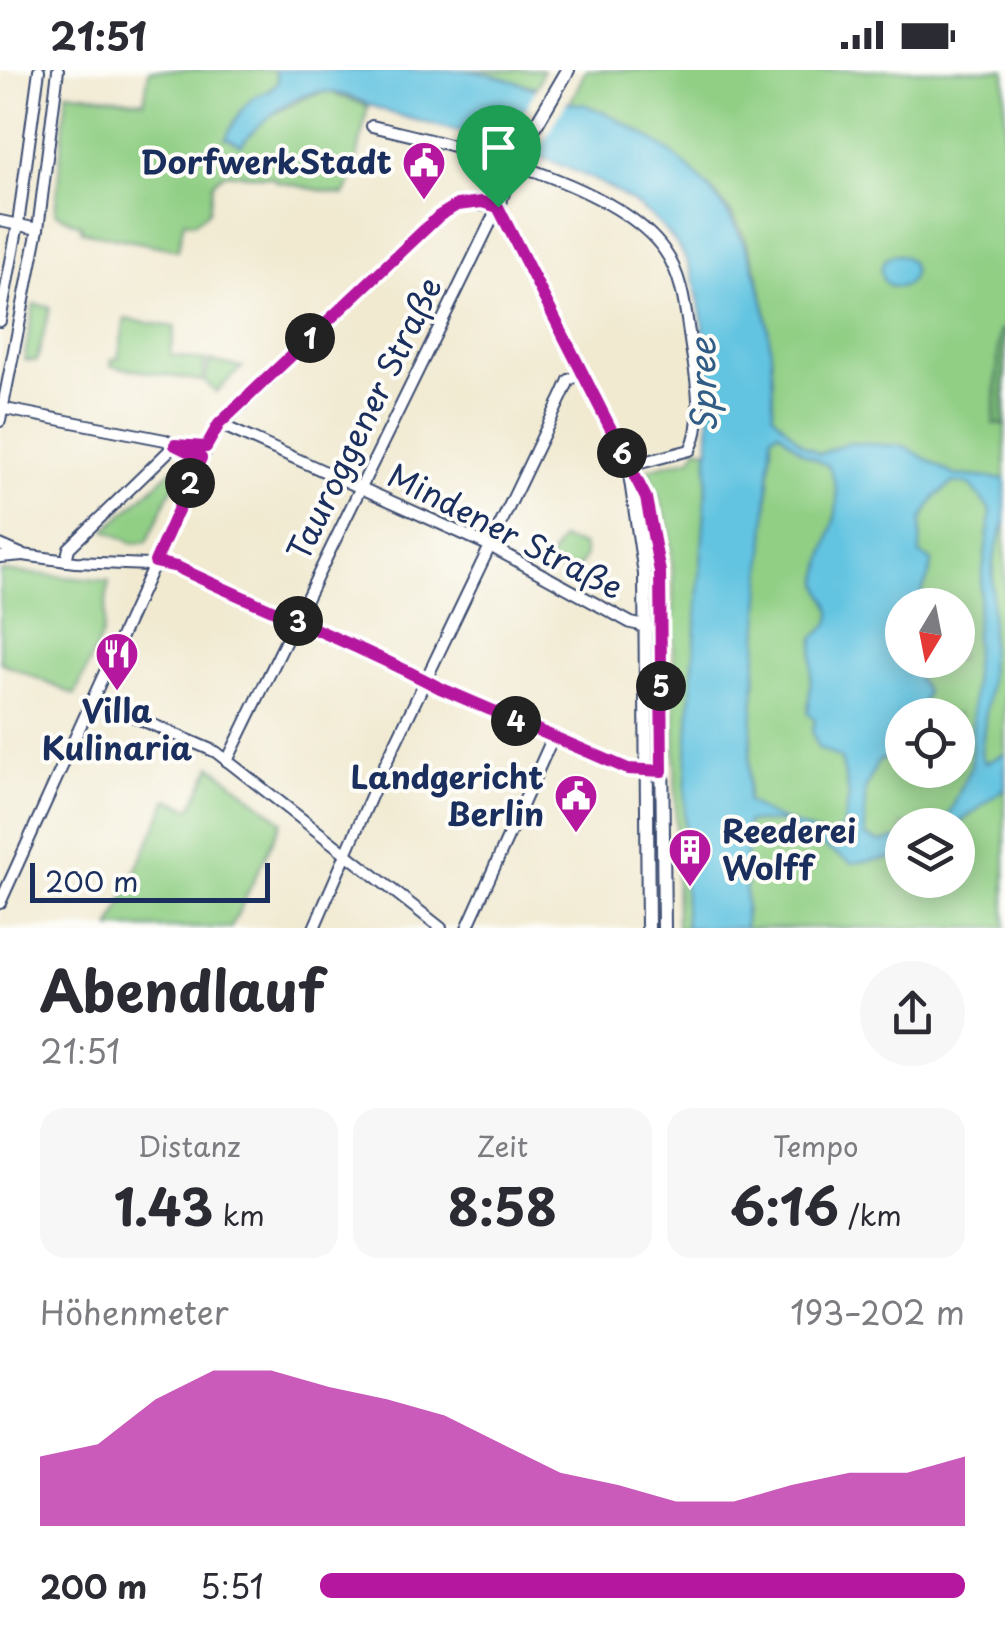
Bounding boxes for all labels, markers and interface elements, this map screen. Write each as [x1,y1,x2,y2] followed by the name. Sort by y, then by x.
[50,7,147,64] text: 21:51
[456,105,541,208] pin
[471,120,526,175] icon: arrive
[141,137,392,185] place label: DorfwerkStadt
[401,140,447,201] public building icon: DorfwerkStadt
[274,268,453,568] street label: Tauroggener Straße
[285,313,335,363] pin: 1
[303,316,317,359] text: 1
[674,336,729,433] water label: Spree
[597,428,647,478] pin: 6
[612,431,632,474] text: 6
[380,450,632,610] street label: Mindener Straße
[165,458,215,508] pin: 2
[180,461,200,504] text: 2
[885,588,975,678] north arrow
[885,588,975,898] map controls
[273,596,323,646] pin: 3
[289,599,307,642] text: 3
[94,631,140,692] restaurant icon: Villa Kulinaria
[636,661,686,711] pin: 5
[652,664,670,707] text: 5
[42,686,192,771] place label: Villa Kulinaria
[491,696,541,746] pin: 4
[885,698,975,788] button: locate
[506,699,526,742] text: 4
[351,752,544,837] place label: Landgericht Berlin
[553,773,599,834] public building icon: Landgericht Berlin
[722,806,856,891] place label: Reederei Wolff
[885,808,975,898] button: layers
[667,827,713,888] building icon: Reederei Wolff
[30,858,270,903] scale bar
[45,859,138,902] text: 200 m
[40,948,325,1031] text: Abendlauf
[860,961,965,1066] button: share
[40,1027,120,1075] text: 21:51
[138,1124,241,1167] text: Distanz
[477,1124,528,1167] text: Zeit
[773,1124,859,1167] text: Tempo
[114,1167,213,1243] text: 1.43
[448,1167,557,1243] text: 8:58
[730,1167,839,1243] text: 6:16
[213,1193,265,1236] text: km
[839,1193,902,1236] text: /km
[40,1288,229,1336] text: Höhenmeter
[790,1288,965,1336] text: 193–202 m
[40,1562,147,1610] text: 200 m
[200,1562,264,1610] text: 5:51

